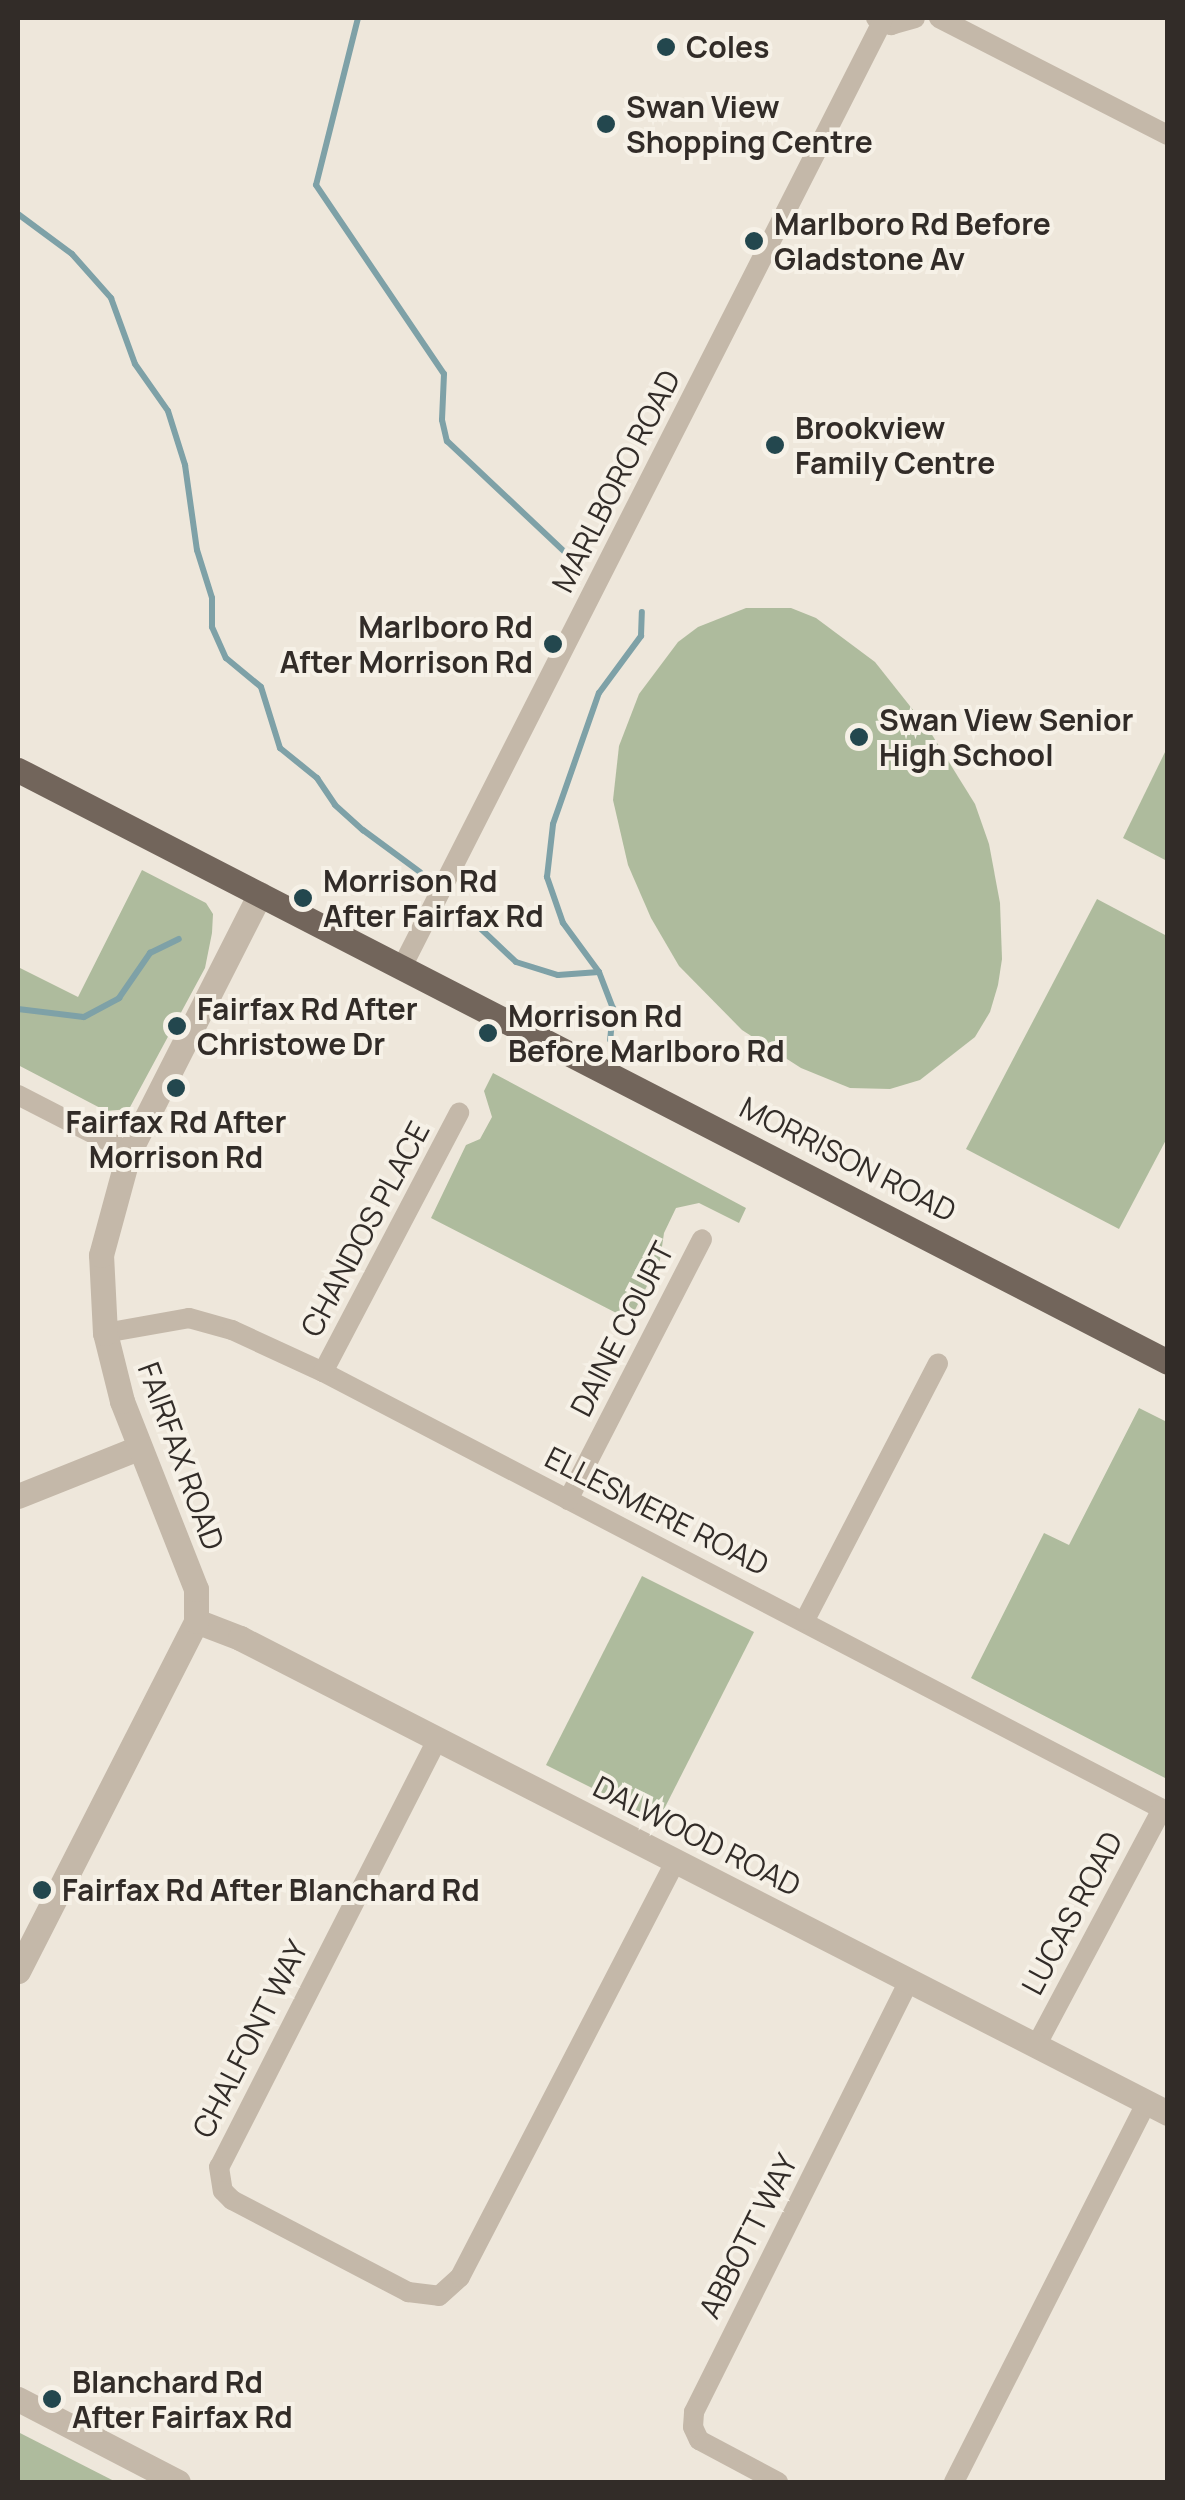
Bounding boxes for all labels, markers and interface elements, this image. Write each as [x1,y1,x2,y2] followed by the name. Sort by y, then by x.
[686,29,769,65] place label: Coles
[655,36,677,58] marker: Coles
[626,89,873,160] place label: Swan View Shopping Centre
[595,113,617,135] marker: Swan View Shopping Centre
[774,206,1051,276] place label: Marlboro Rd Before Gladstone Av
[743,230,765,252] marker: Marlboro Rd Before Gladstone Av
[544,364,688,598] street label: MARLBORO ROAD
[795,410,995,480] place label: Brookview Family Centre
[764,434,786,456] marker: Brookview Family Centre
[280,609,533,680] place label: Marlboro Rd After Morrison Rd
[542,633,564,655] marker: Marlboro Rd After Morrison Rd
[879,702,1134,772] place label: Swan View Senior High School
[848,726,870,748] marker: Swan View Senior High School
[323,863,544,934] place label: Morrison Rd After Fairfax Rd
[292,887,314,909] marker: Morrison Rd After Fairfax Rd
[197,991,418,1062] place label: Fairfax Rd After Christowe Dr
[508,998,785,1068] place label: Morrison Rd Before Marlboro Rd
[166,1015,188,1037] marker: Fairfax Rd After Christowe Dr
[477,1022,499,1044] marker: Morrison Rd Before Marlboro Rd
[165,1077,187,1099] marker: Fairfax Rd After Morrison Rd
[734,1089,962,1229] street label: MORRISON ROAD
[66,1104,286,1174] place label: Fairfax Rd After Morrison Rd
[293,1115,437,1343] street label: CHANDOS PLACE
[563,1236,681,1422] street label: DAINE COURT
[130,1357,232,1555] street label: FAIRFAX ROAD
[539,1439,775,1583] street label: ELLESMERE ROAD
[587,1768,807,1904] street label: DALWOOD ROAD
[1014,1825,1130,2001] street label: LUCAS ROAD
[62,1872,480,1908] place label: Fairfax Rd After Blanchard Rd
[31,1879,53,1901] marker: Fairfax Rd After Blanchard Rd
[185,1934,315,2144] street label: CHALFONT WAY
[691,2147,805,2325] street label: ABBOTT WAY
[72,2364,293,2434] place label: Blanchard Rd After Fairfax Rd
[41,2388,63,2410] marker: Blanchard Rd After Fairfax Rd

